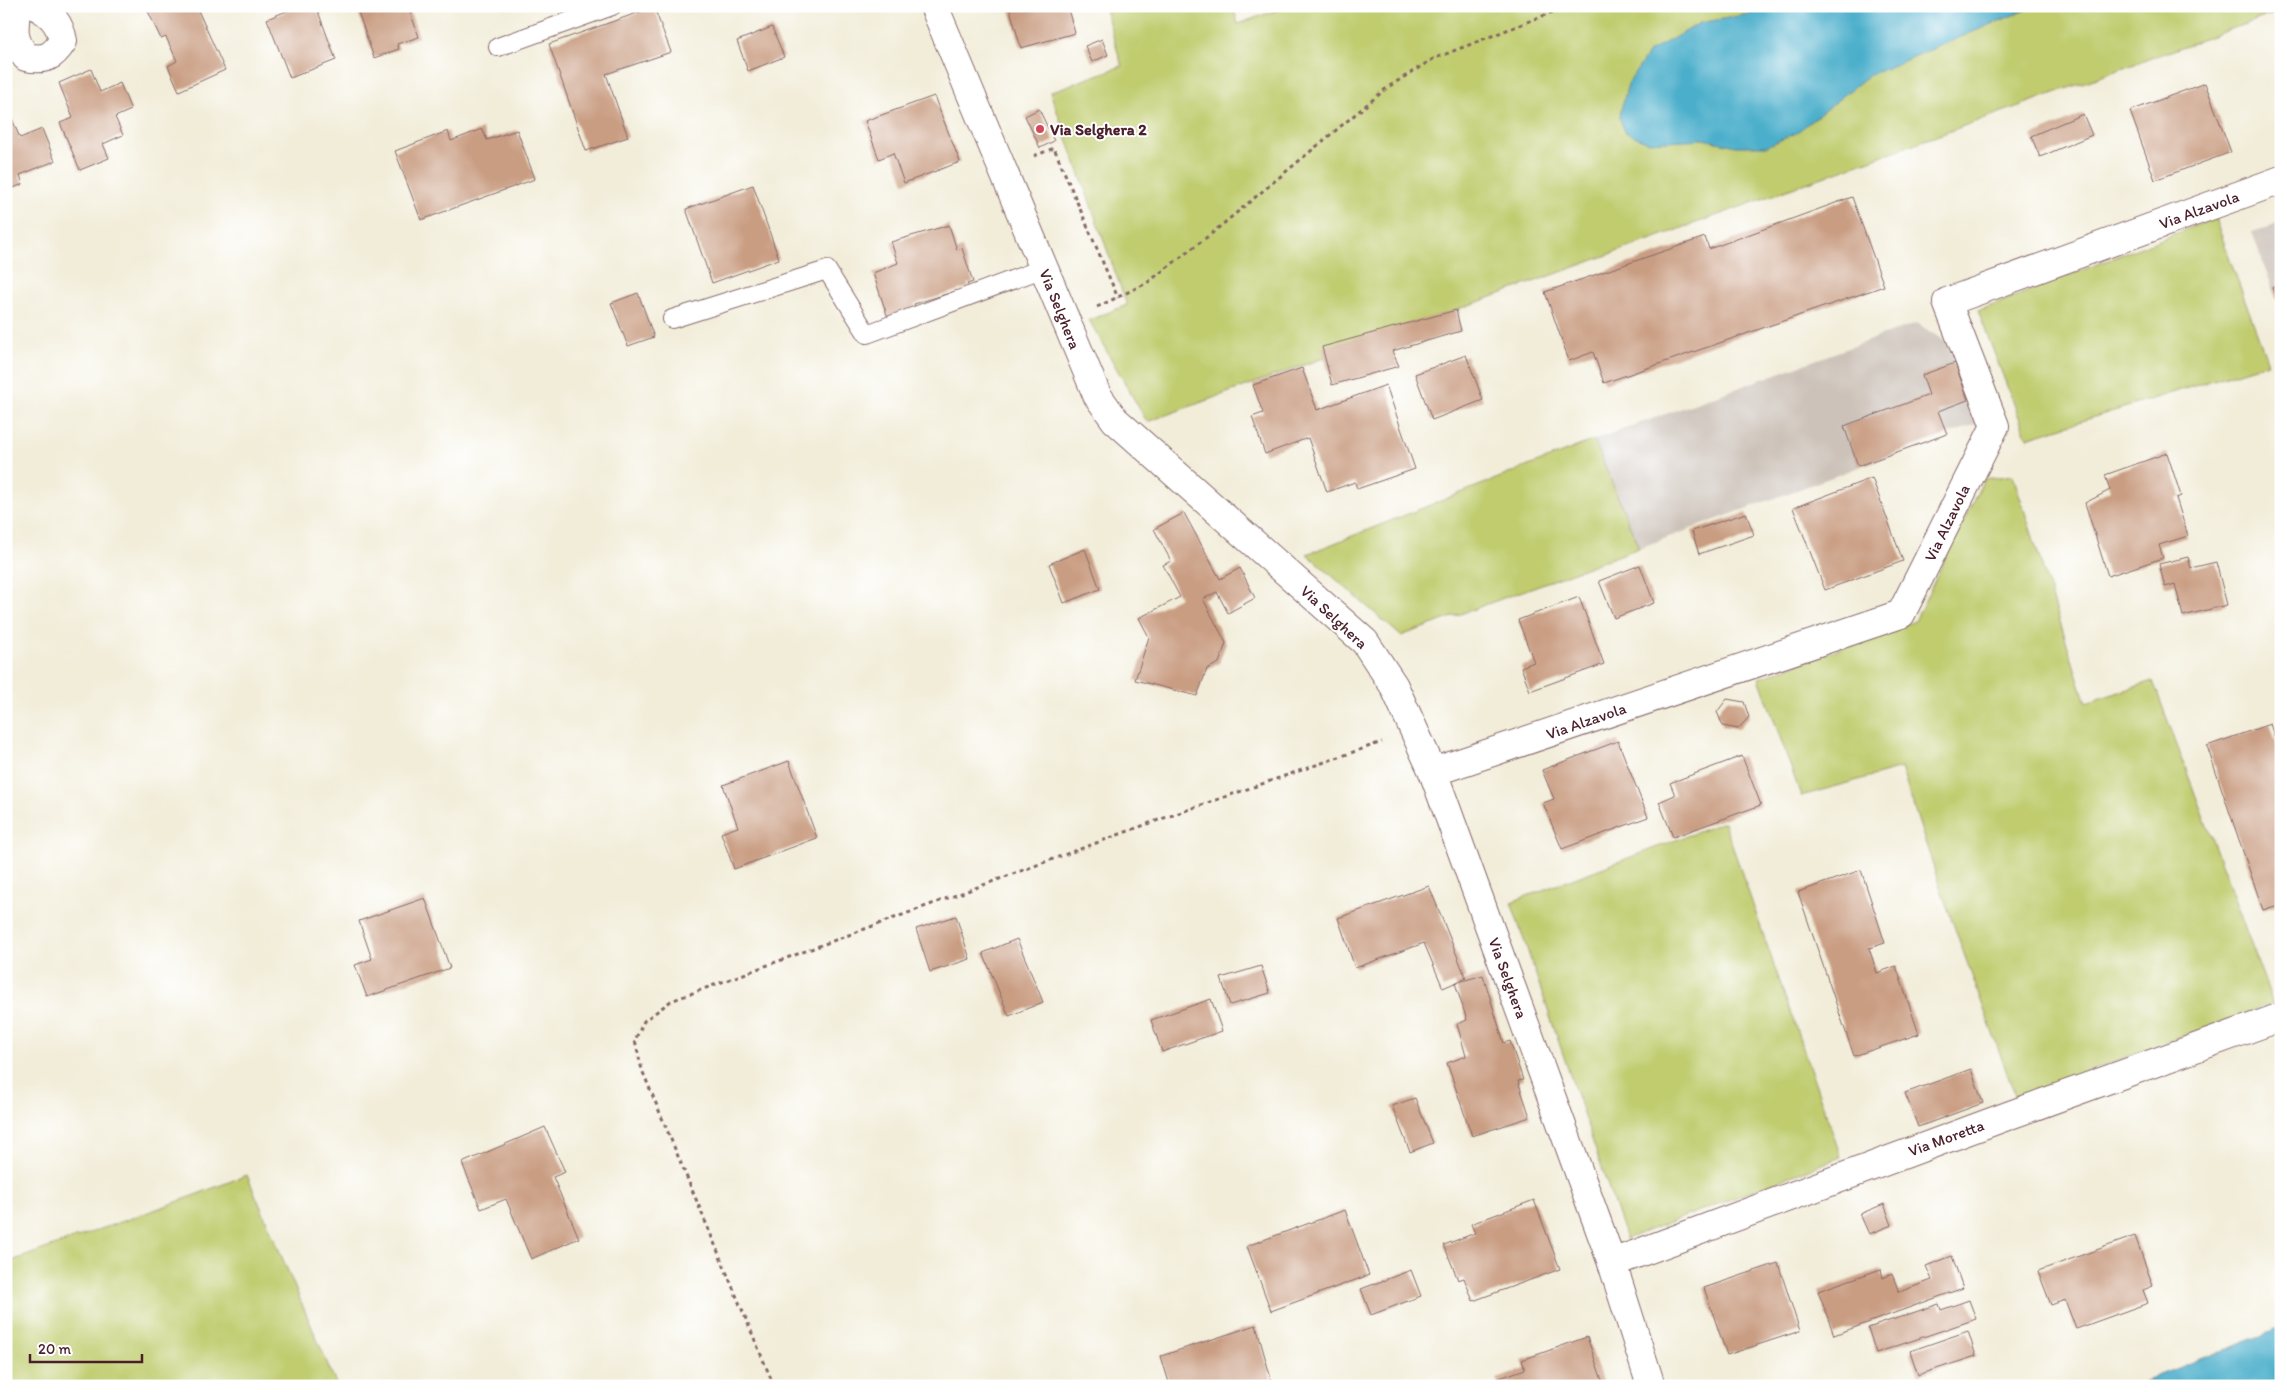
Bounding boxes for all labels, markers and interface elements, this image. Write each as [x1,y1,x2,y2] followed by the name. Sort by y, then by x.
[1050,120,1147,140] place label: Via Selghera 2
[1034,123,1046,135] marker: Via Selghera 2
[2157,187,2242,233] street label: Via Alzavola
[1035,266,1085,352] street label: Via Selghera
[1920,481,1974,565] street label: Via Alzavola
[1297,581,1372,653] street label: Via Selghera
[1543,698,1629,744] street label: Via Alzavola
[1485,935,1531,1021] street label: Via Selghera
[1906,1115,1987,1160] street label: Via Moretta
[30,1332,142,1364] scale bar
[38,1340,72,1358] text: 20 m

